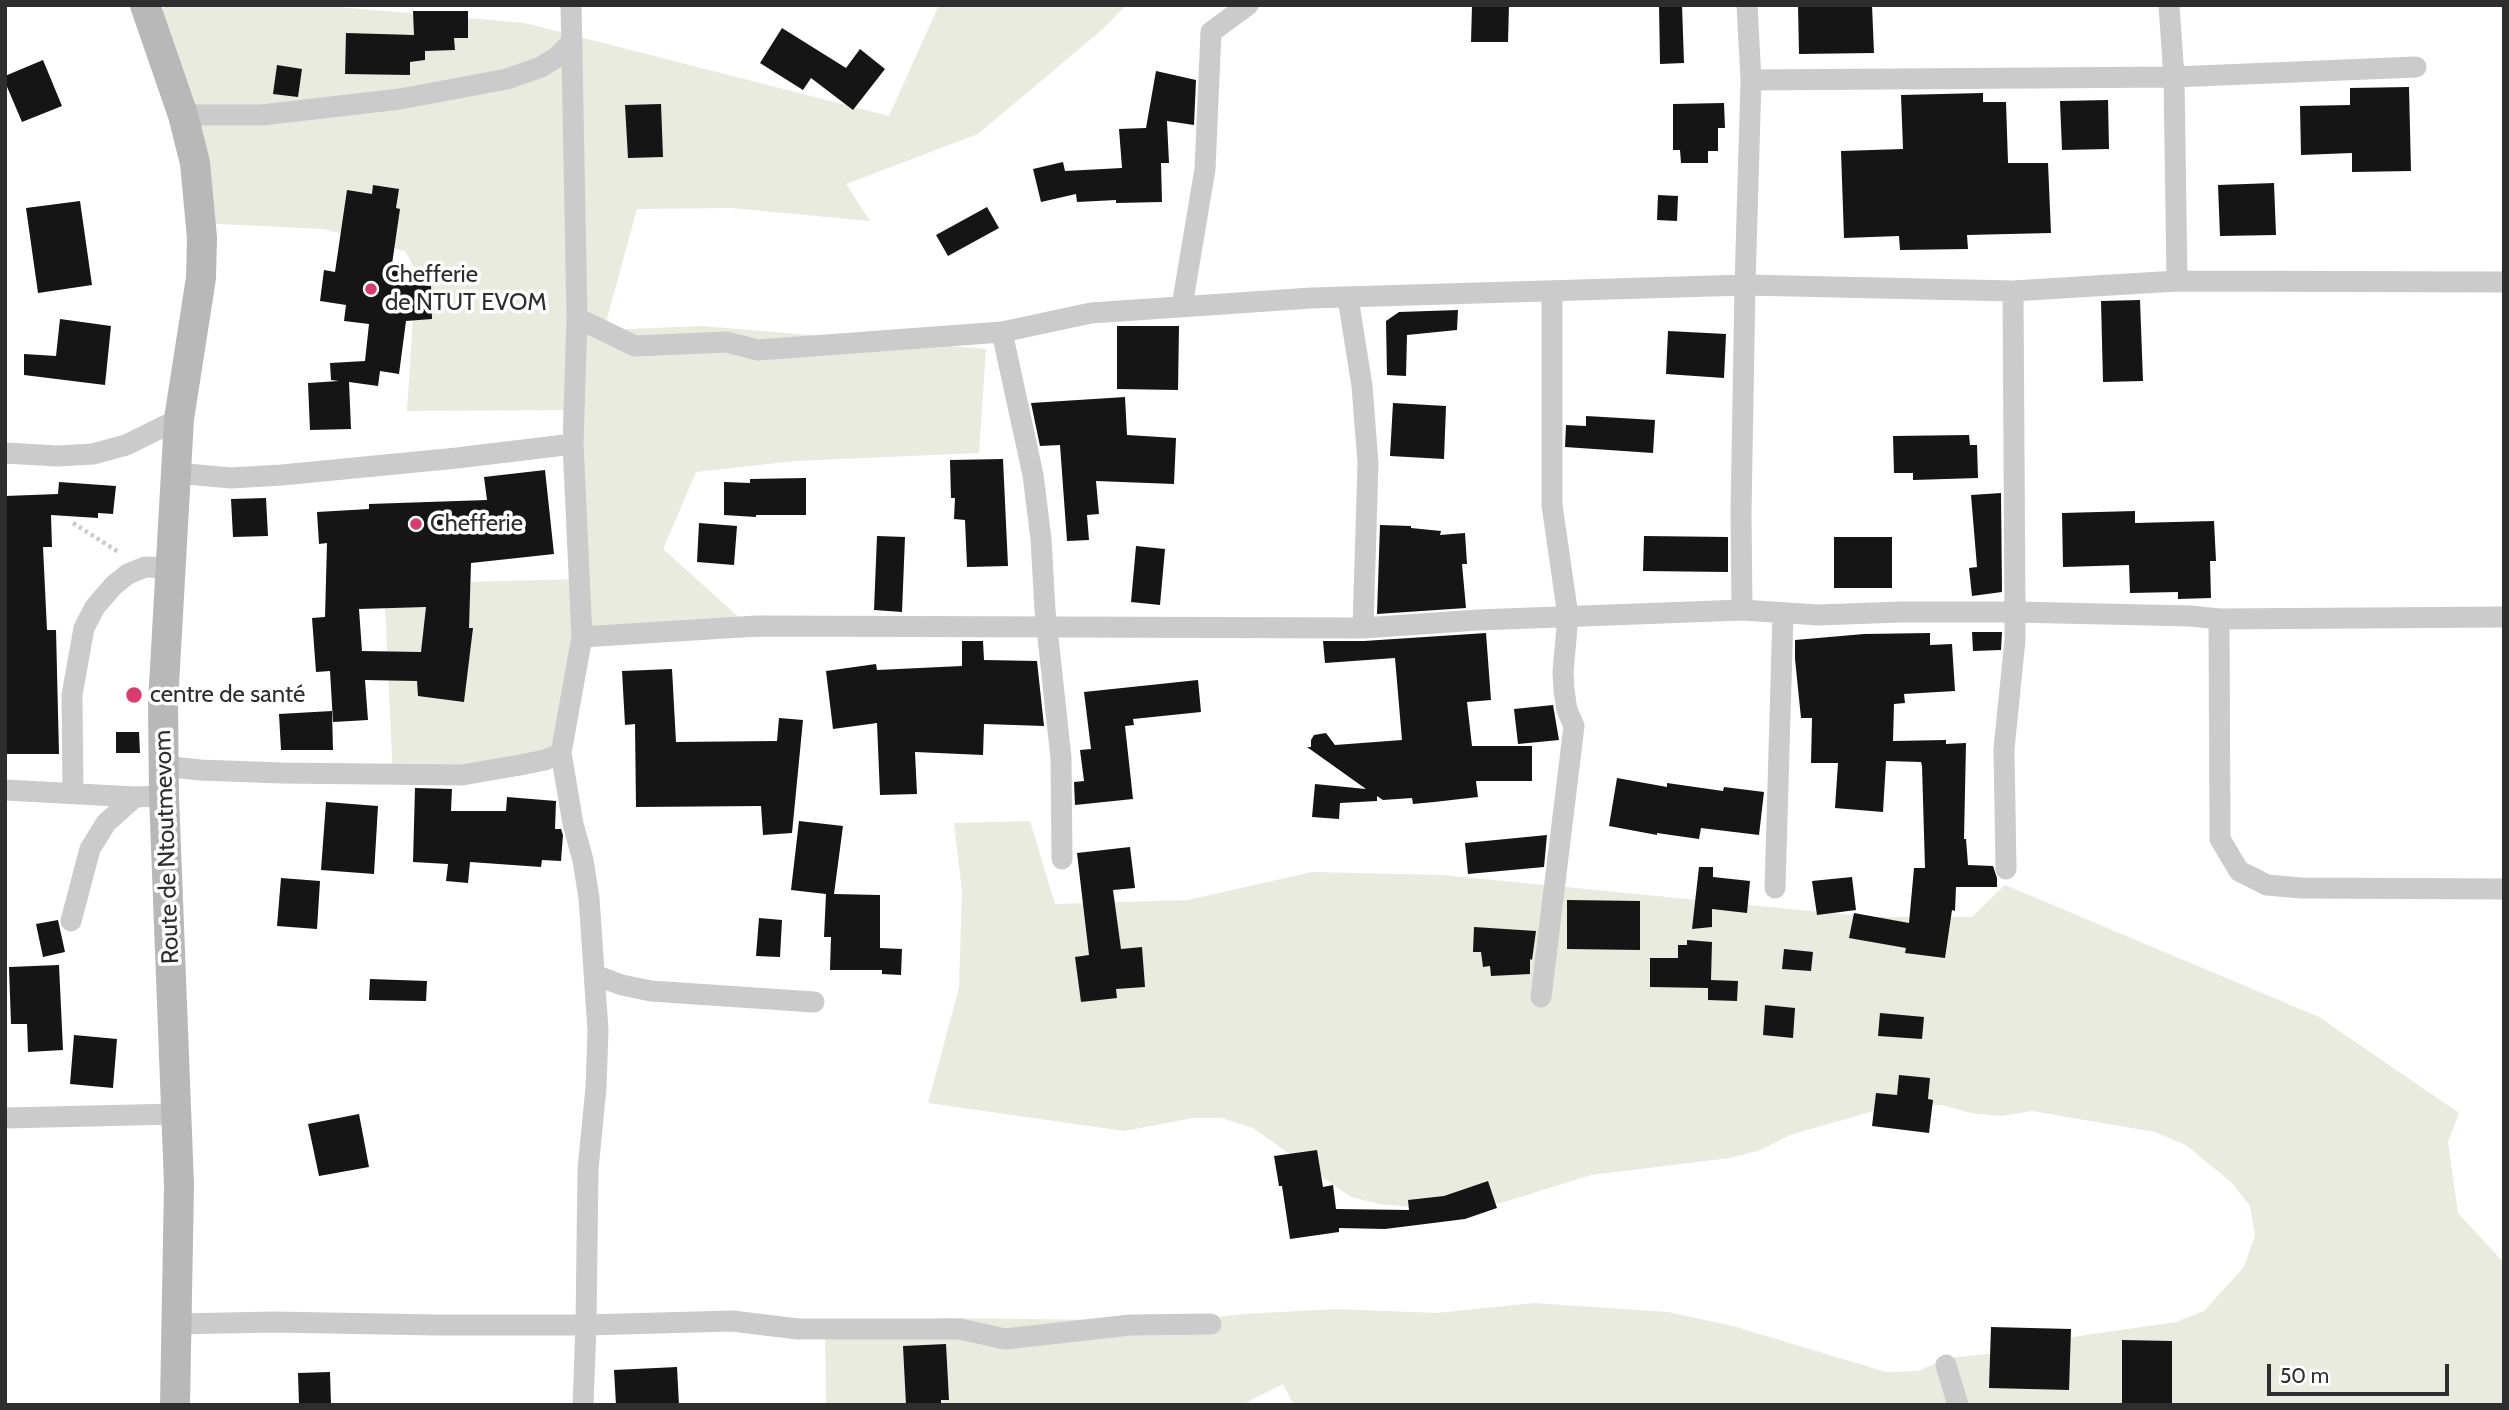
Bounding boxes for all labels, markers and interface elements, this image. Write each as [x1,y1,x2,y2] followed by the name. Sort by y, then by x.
[385,261,547,317] place label: Chefferie de NTUT EVOM
[363,281,379,297] marker: Chefferie de NTUT EVOM
[430,510,523,538] place label: Chefferie
[408,516,424,532] marker: Chefferie
[150,681,305,709] place label: centre de santé
[124,685,144,705] marker: centre de santé
[149,730,185,964] street label: Route de Ntoutmevom
[2271,1350,2453,1394] scale bar
[2280,1363,2329,1388] text: 50 m

